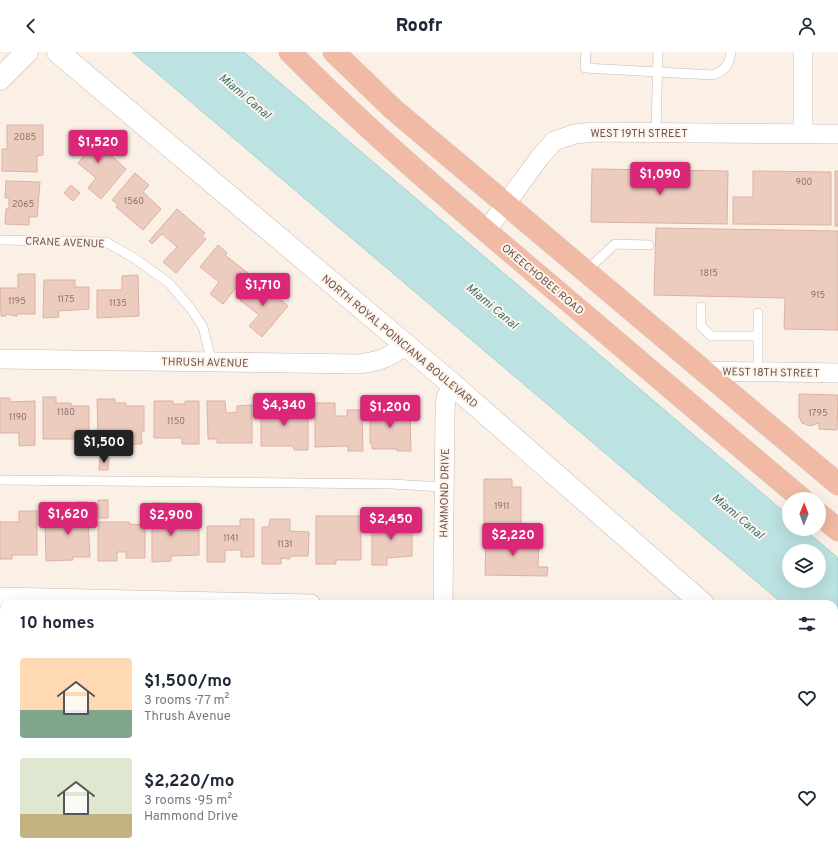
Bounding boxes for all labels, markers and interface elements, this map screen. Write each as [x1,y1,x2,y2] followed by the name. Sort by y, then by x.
[20,15,42,37] icon: back
[396,15,442,38] text: Roofr
[796,15,818,37] icon: person
[215,70,274,124] water label: Miami Canal
[590,127,688,141] street label: WEST 19TH STREET
[65,130,131,164] pin: $1,520
[14,132,36,143] house number: 2085
[78,135,118,151] text: $1,520
[627,162,693,196] pin: $1,090
[639,167,681,183] text: $1,090
[796,177,813,188] house number: 900
[124,196,144,207] house number: 1560
[12,199,34,210] house number: 2065
[25,235,105,251] street label: CRANE AVENUE
[498,241,586,318] street label: OKEECHOBEE ROAD
[700,268,718,279] house number: 1815
[318,272,480,411] street label: NORTH ROYAL POINCIANA BOULEVARD
[230,273,296,307] pin: $1,710
[245,278,281,294] text: $1,710
[462,280,521,334] water label: Miami Canal
[811,290,825,301] house number: 915
[58,294,74,305] house number: 1175
[8,296,26,307] house number: 1195
[109,298,127,309] house number: 1135
[161,355,249,371] street label: THRUSH AVENUE
[722,365,820,381] street label: WEST 18TH STREET
[251,393,317,427] pin: $4,340
[357,395,423,429] pin: $1,200
[262,398,306,414] text: $4,340
[369,400,411,416] text: $1,200
[57,407,75,418] house number: 1180
[809,408,827,419] house number: 1795
[9,412,27,423] house number: 1190
[167,416,185,427] house number: 1150
[71,430,137,464] pin: $1,500
[83,435,125,451] text: $1,500
[437,448,453,538] street label: HAMMOND DRIVE
[708,490,767,544] water label: Miami Canal
[782,492,826,536] north arrow
[782,492,826,588] map controls
[494,501,510,512] house number: 1911
[35,502,101,536] pin: $1,620
[138,503,204,537] pin: $2,900
[48,507,88,523] text: $1,620
[358,507,424,541] pin: $2,450
[149,508,193,524] text: $2,900
[369,512,413,528] text: $2,450
[480,523,546,557] pin: $2,220
[491,528,535,544] text: $2,220
[223,533,239,544] house number: 1141
[277,539,293,550] house number: 1131
[782,544,826,588] button: layers
[20,613,95,635] text: 10 homes
[796,613,818,635] icon: filters
[144,671,232,693] text: $1,500/mo
[52,674,100,722] icon: home
[796,687,818,709] icon: heart
[144,693,229,709] text: 3 rooms · 77 m²
[144,709,231,725] text: Thrush Avenue
[144,771,234,793] text: $2,220/mo
[52,774,100,822] icon: home
[796,787,818,809] icon: heart
[144,793,232,809] text: 3 rooms · 95 m²
[144,809,238,825] text: Hammond Drive

